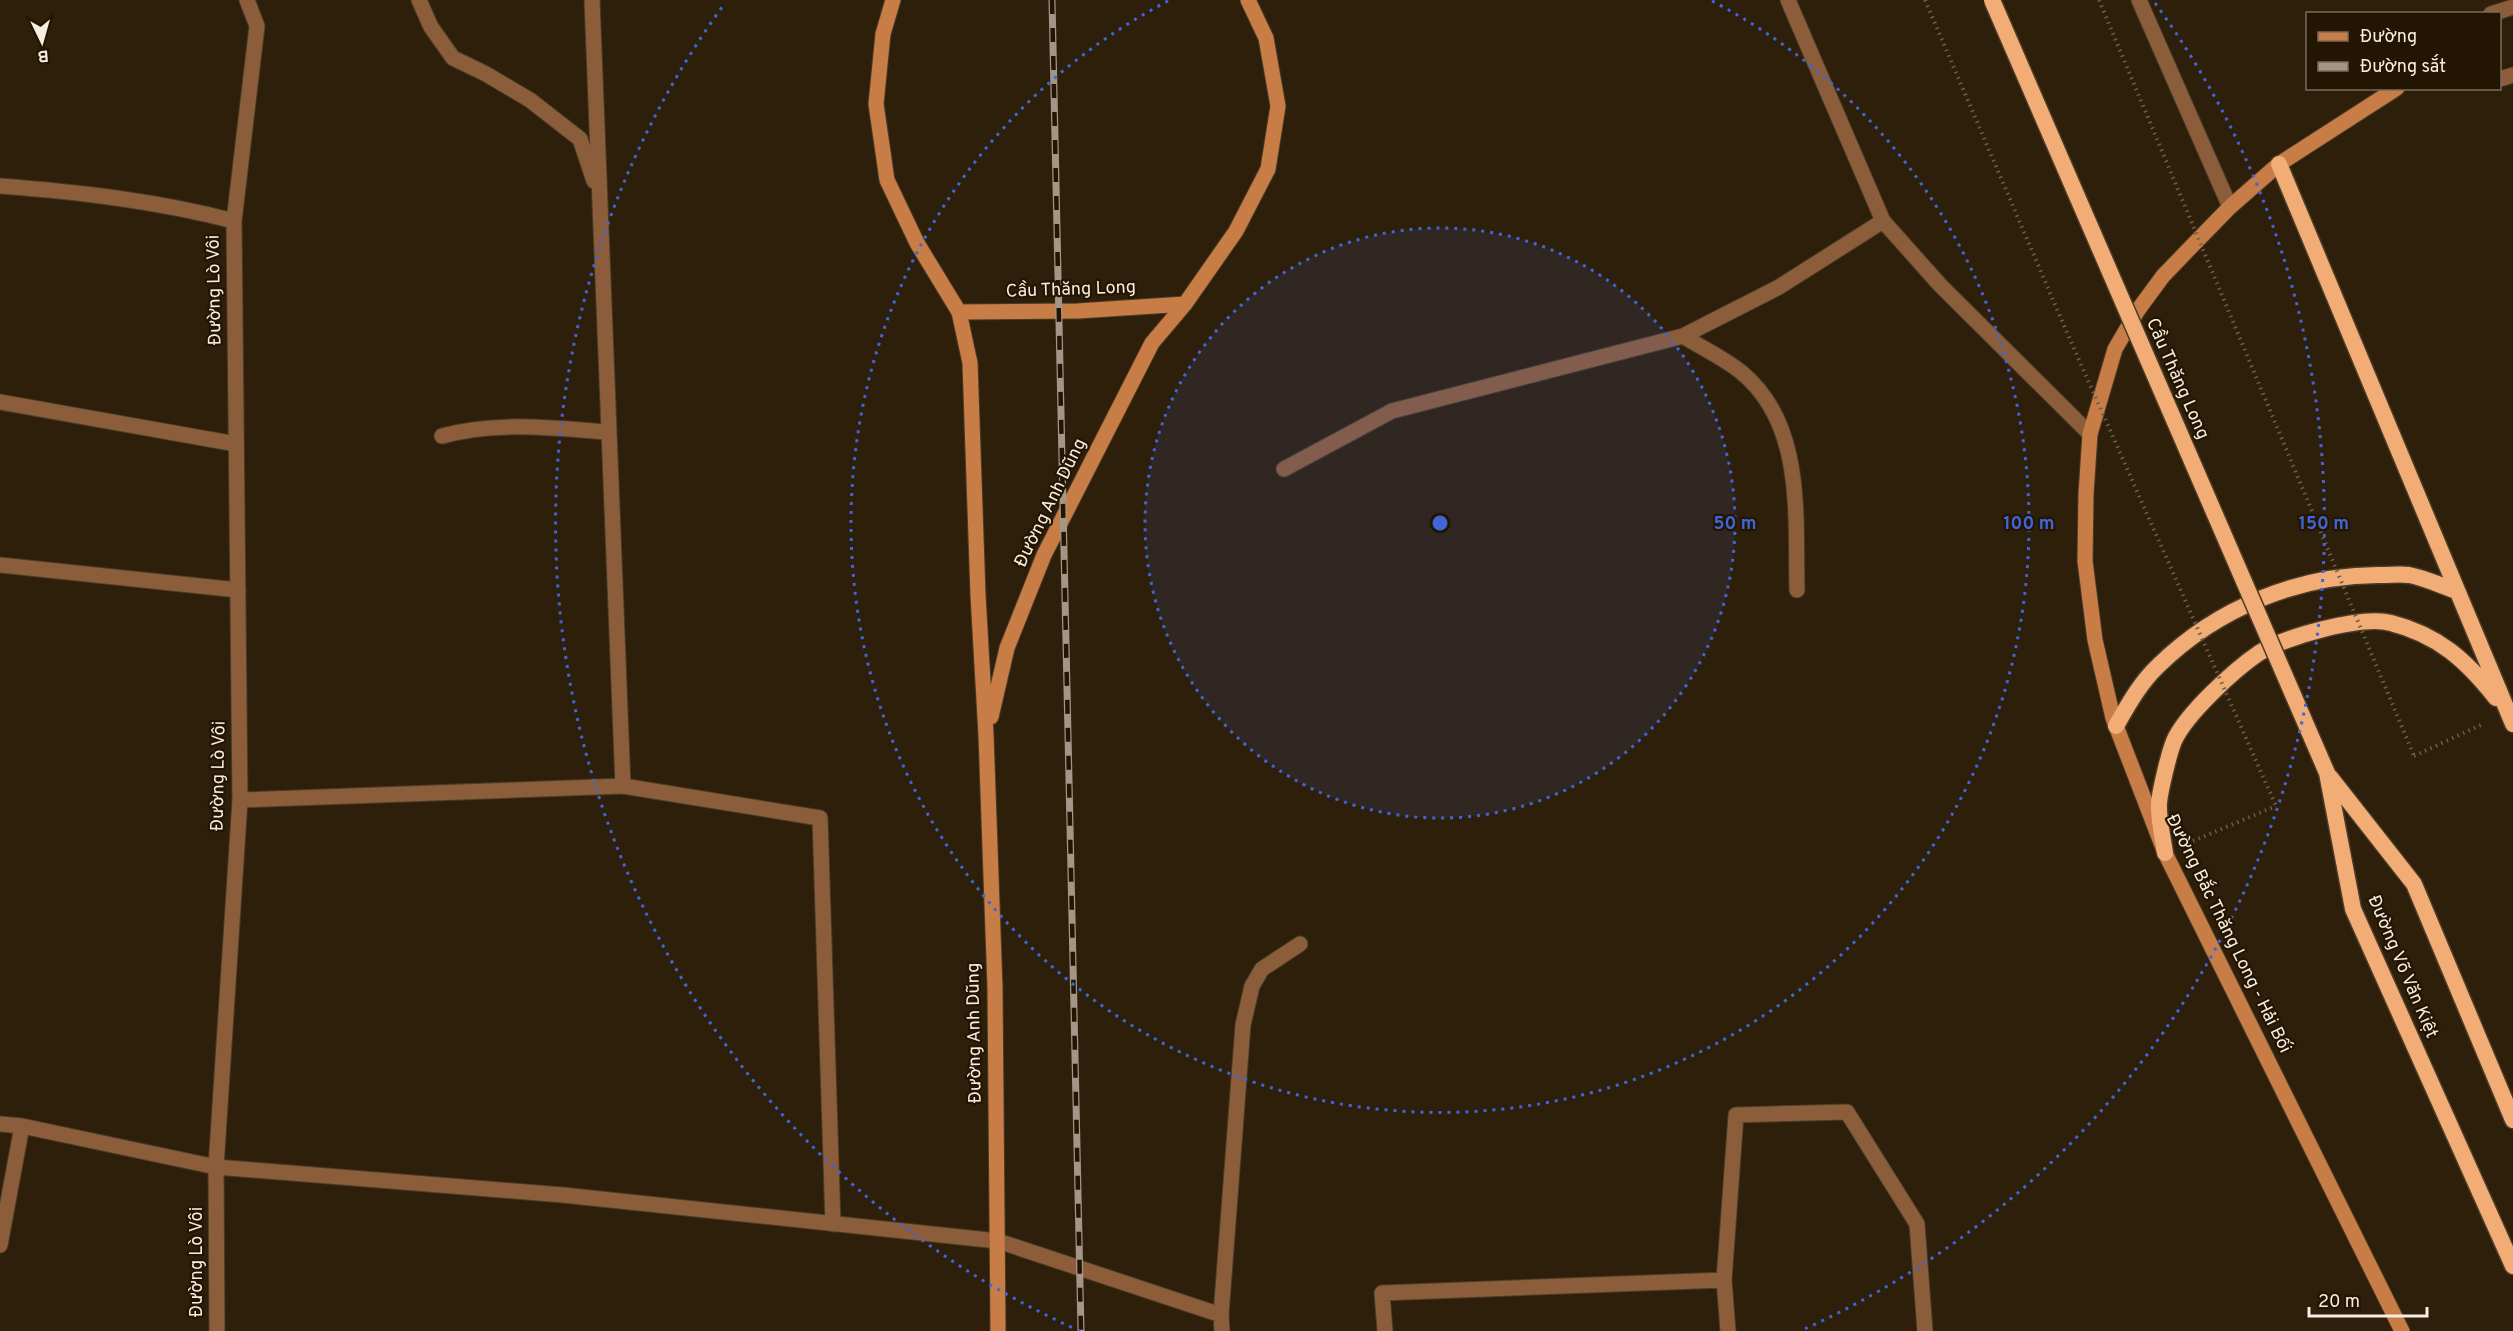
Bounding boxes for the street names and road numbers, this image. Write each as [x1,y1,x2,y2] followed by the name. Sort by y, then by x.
[203,235,227,345] street label: Đường Lò Vôi
[1006,275,1136,304] street label: Cầu Thăng Long
[2140,314,2215,443] street label: Cầu Thăng Long
[1010,435,1092,571] street label: Đường Anh Dũng
[207,721,231,831] street label: Đường Lò Vôi
[2160,810,2298,1057] street label: Đường Bắc Thăng Long - Hải Bối
[2361,892,2443,1042] street label: Đường Võ Văn Kiệt
[962,963,988,1103] street label: Đường Anh Dũng
[186,1207,209,1317] street label: Đường Lò Vôi

